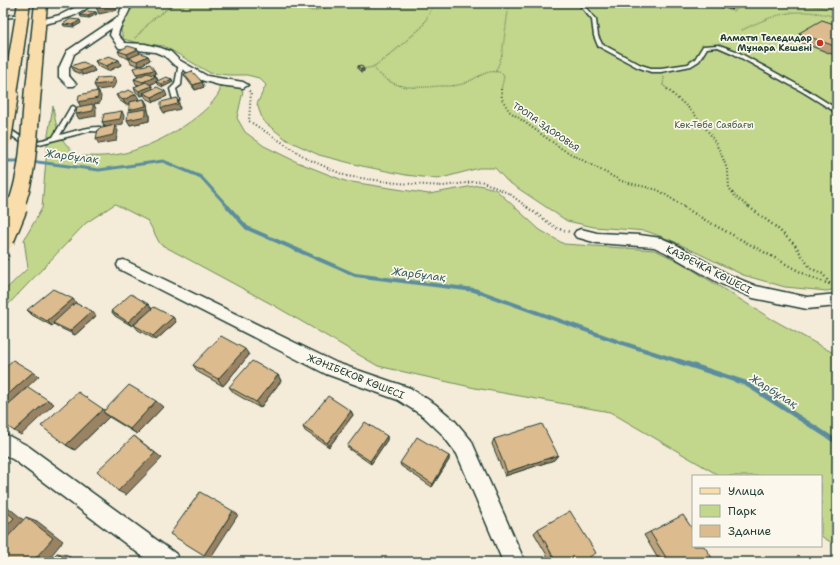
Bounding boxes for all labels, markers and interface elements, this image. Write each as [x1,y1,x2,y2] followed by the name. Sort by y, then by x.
[720,32,813,54] place label: Алматы Теледидар Мұнара Кешені
[815,38,825,48] marker: Алматы Теледидар Мұнара Кешені
[510,100,582,154] street label: ТРОПА ЗДОРОВЬЯ
[674,119,754,131] park label: Көк-Төбе Саябағы
[43,146,100,167] water label: Жарбұлақ
[664,242,754,297] street label: КАЗРЕЧКА КӨШЕСІ
[390,264,447,285] water label: Жарбұлақ
[305,351,407,402] street label: ЖӘНІБЕКОВ КӨШЕСІ
[746,370,801,412] water label: Жарбұлақ
[692,475,822,547] legend
[728,483,765,499] text: Улица
[728,503,757,519] text: Парк
[728,523,772,539] text: Здание

